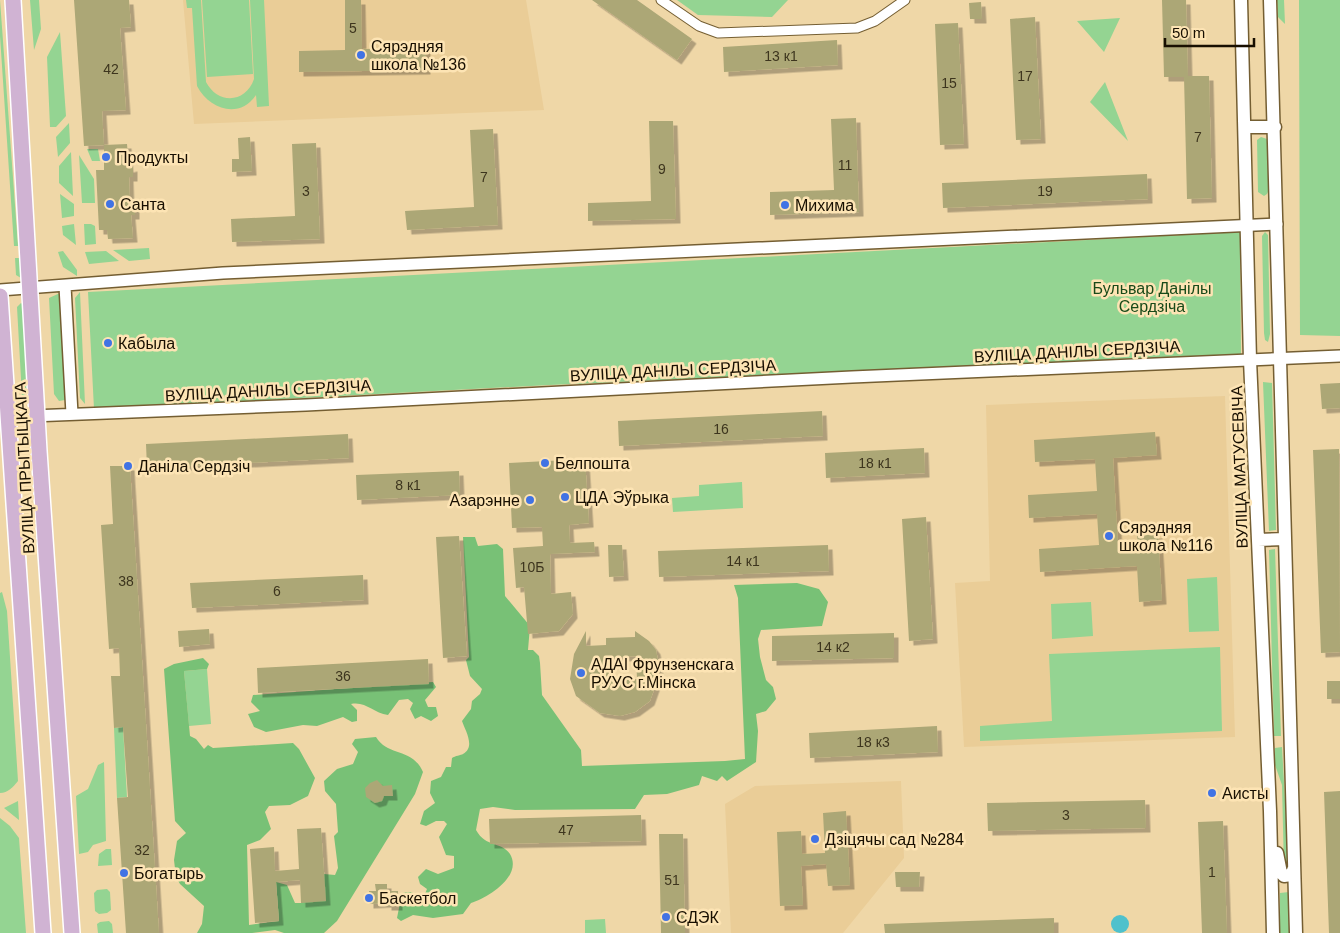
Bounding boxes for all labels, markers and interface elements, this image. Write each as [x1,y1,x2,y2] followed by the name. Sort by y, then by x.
[1165,15,1254,47] scale bar
[349,20,357,36] house number: 5
[1172,24,1205,41] text: 50 m
[371,38,466,73] place label: Сярэдняя школа №136
[764,48,798,64] house number: 13 к1
[355,49,367,61] marker: Сярэдняя школа №136
[103,61,119,77] house number: 42
[1017,68,1033,84] house number: 17
[941,75,957,91] house number: 15
[1194,129,1202,145] house number: 7
[116,149,188,166] place label: Продукты
[100,151,112,163] marker: Продукты
[838,157,852,173] house number: 11
[658,161,666,177] house number: 9
[480,169,488,185] house number: 7
[302,183,310,199] house number: 3
[1037,183,1053,199] house number: 19
[120,196,166,213] place label: Санта
[795,197,854,214] place label: Михима
[104,198,116,210] marker: Санта
[779,199,791,211] marker: Михима
[1093,280,1212,315] park label: Бульвар Данілы Сердзіча
[118,335,175,352] place label: Кабыла
[102,337,114,349] marker: Кабыла
[974,338,1181,365] street label: ВУЛІЦА ДАНІЛЫ СЕРДЗІЧА
[570,357,777,384] street label: ВУЛІЦА ДАНІЛЫ СЕРДЗІЧА
[165,377,372,404] street label: ВУЛІЦА ДАНІЛЫ СЕРДЗІЧА
[11,381,37,554] street label: ВУЛІЦА ПРЫТЫЦКАГА
[1228,385,1251,549] street label: ВУЛІЦА МАТУСЕВІЧА
[713,421,729,437] house number: 16
[555,455,630,472] place label: Белпошта
[858,455,892,471] house number: 18 к1
[539,457,551,469] marker: Белпошта
[138,458,250,475] place label: Даніла Сердзіч
[122,460,134,472] marker: Даніла Сердзіч
[395,477,421,493] house number: 8 к1
[575,489,669,506] place label: ЦДА Эўрыка
[559,491,571,503] marker: ЦДА Эўрыка
[449,492,520,509] place label: Азарэнне
[524,494,536,506] marker: Азарэнне
[1119,519,1213,554] place label: Сярэдняя школа №116
[1103,530,1115,542] marker: Сярэдняя школа №116
[726,553,760,569] house number: 14 к1
[520,559,544,575] house number: 10Б
[118,573,134,589] house number: 38
[273,583,281,599] house number: 6
[816,639,850,655] house number: 14 к2
[591,656,734,691] place label: АДАІ Фрунзенскага РУУС г.Мінска
[575,667,587,679] marker: АДАІ Фрунзенскага РУУС г.Мінска
[335,668,351,684] house number: 36
[856,734,890,750] house number: 18 к3
[1222,785,1268,802] place label: Аисты
[1206,787,1218,799] marker: Аисты
[1062,807,1070,823] house number: 3
[558,822,574,838] house number: 47
[825,831,964,848] place label: Дзіцячы сад №284
[809,833,821,845] marker: Дзіцячы сад №284
[134,842,150,858] house number: 32
[1208,864,1216,880] house number: 1
[134,865,204,882] place label: Богатырь
[118,867,130,879] marker: Богатырь
[664,872,680,888] house number: 51
[379,890,456,907] place label: Баскетбол
[363,892,375,904] marker: Баскетбол
[676,909,720,926] place label: СДЭК
[660,911,672,923] marker: СДЭК

